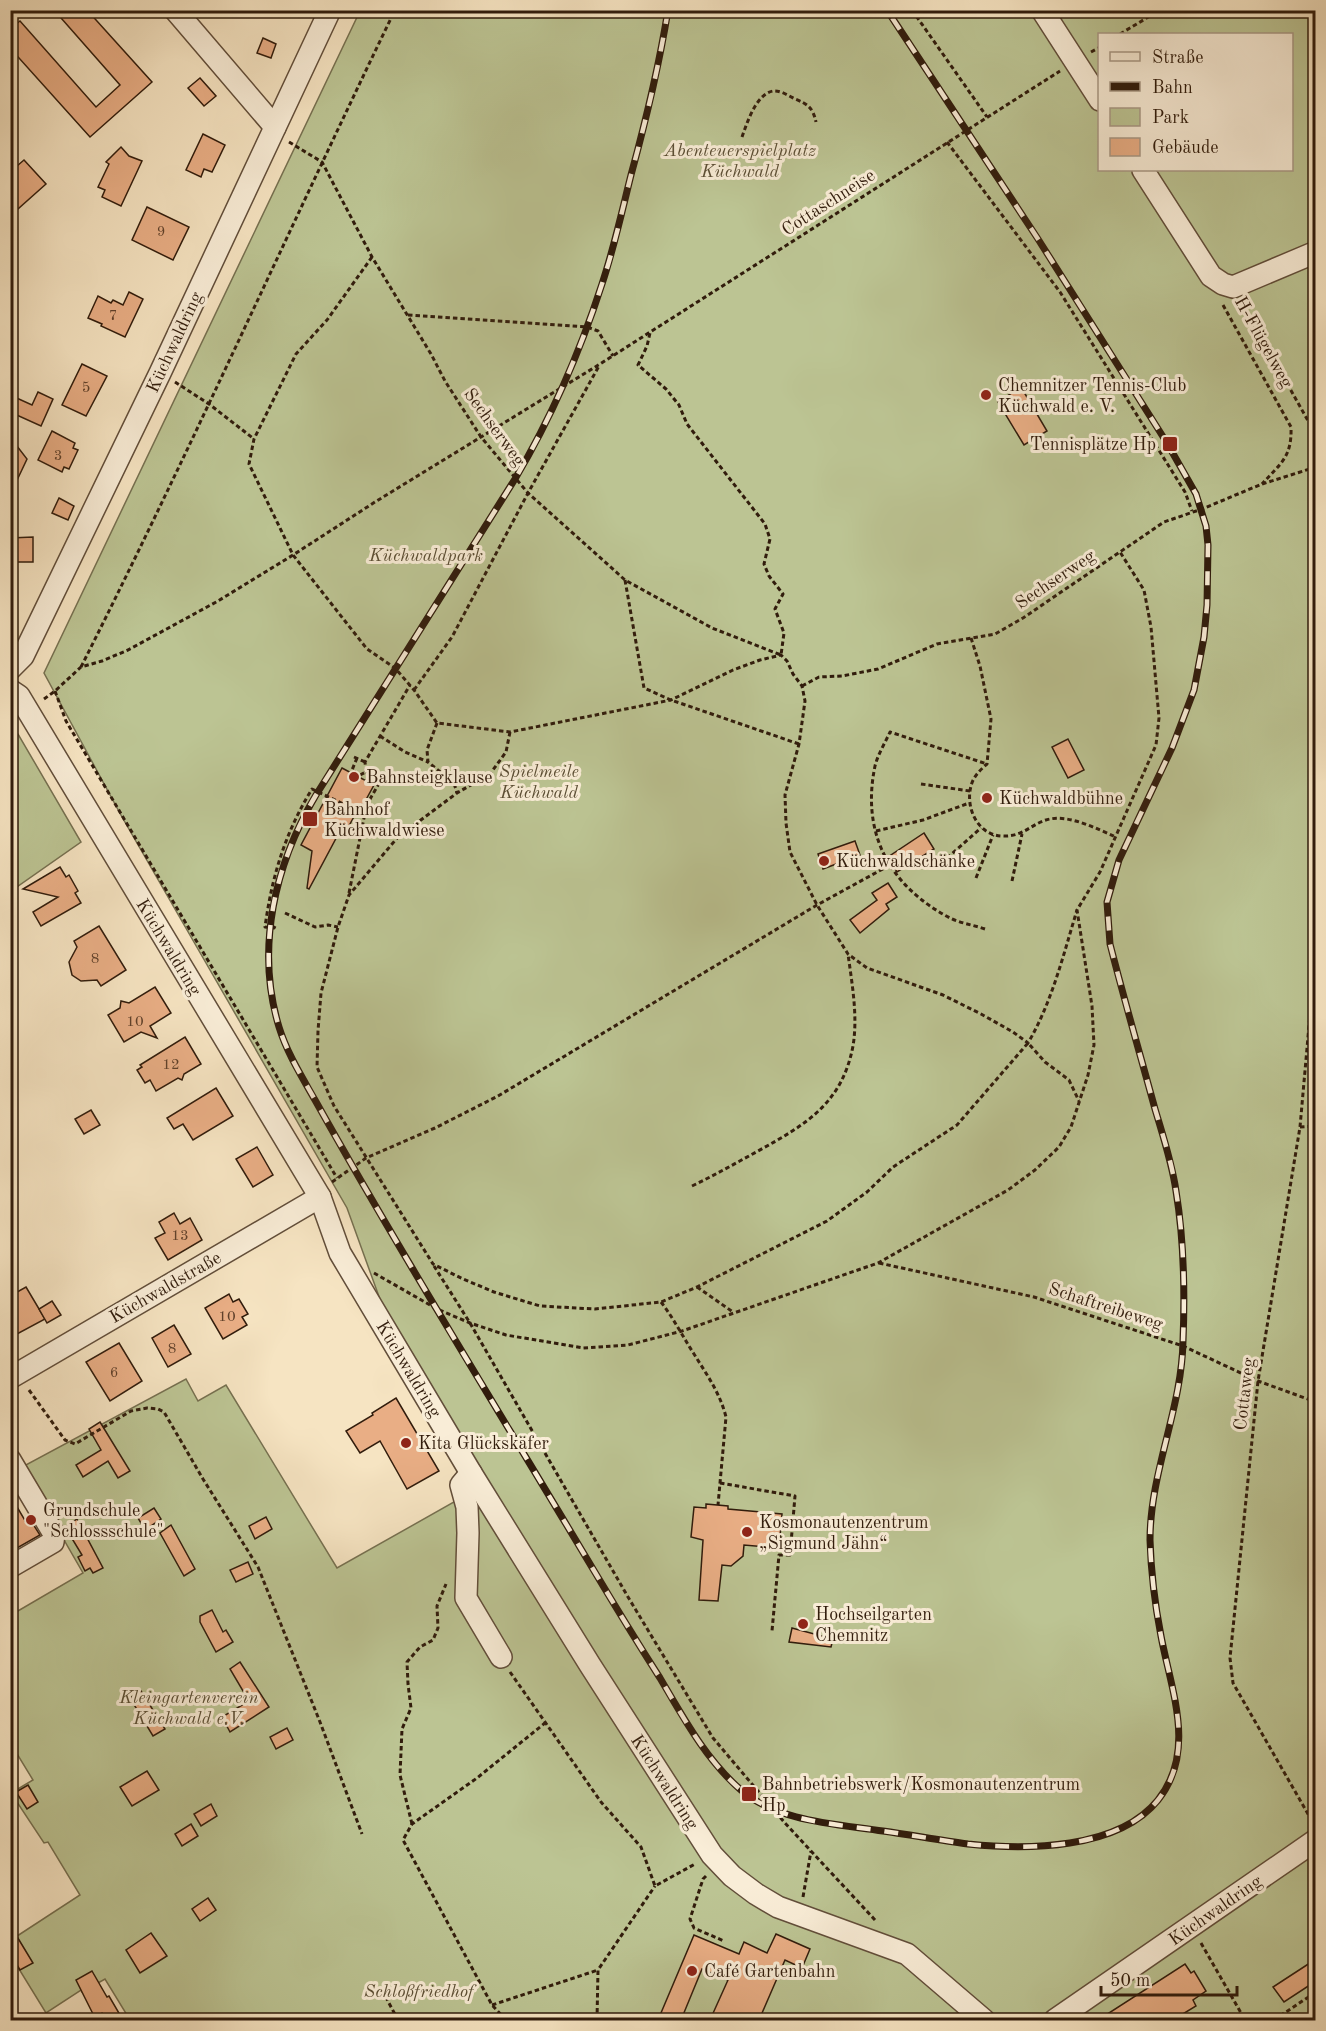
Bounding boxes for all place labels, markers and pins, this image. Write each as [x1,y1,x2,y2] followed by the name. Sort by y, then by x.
[998,377,1186,416] place label: Chemnitzer Tennis-Club Küchwald e. V.
[979,388,993,402] marker: Chemnitzer Tennis-Club Küchwald e. V.
[1161,435,1179,453] marker: Tennisplätze Hp
[1030,436,1156,454] place label: Tennisplätze Hp
[366,769,493,787] place label: Bahnsteigklause
[347,770,361,784] marker: Bahnsteigklause
[999,790,1123,808] place label: Küchwaldbühne
[980,791,994,805] marker: Küchwaldbühne
[324,801,445,840] place label: Bahnhof Küchwaldwiese
[301,810,319,828] marker: Bahnhof Küchwaldwiese
[836,853,975,871] place label: Küchwaldschänke
[817,854,831,868] marker: Küchwaldschänke
[418,1435,550,1453] place label: Kita Glückskäfer
[399,1436,413,1450] marker: Kita Glückskäfer
[43,1502,164,1541] place label: Grundschule "Schlossschule"
[24,1513,38,1527] marker: Grundschule "Schlossschule"
[759,1514,929,1553] place label: Kosmonautenzentrum „Sigmund Jähn“
[740,1525,754,1539] marker: Kosmonautenzentrum „Sigmund Jähn“
[815,1606,932,1645] place label: Hochseilgarten Chemnitz
[796,1617,810,1631] marker: Hochseilgarten Chemnitz
[762,1776,1080,1815] place label: Bahnbetriebswerk/Kosmonautenzentrum Hp
[740,1785,758,1803] marker: Bahnbetriebswerk/Kosmonautenzentrum Hp
[704,1963,836,1981] place label: Café Gartenbahn
[685,1964,699,1978] marker: Café Gartenbahn

